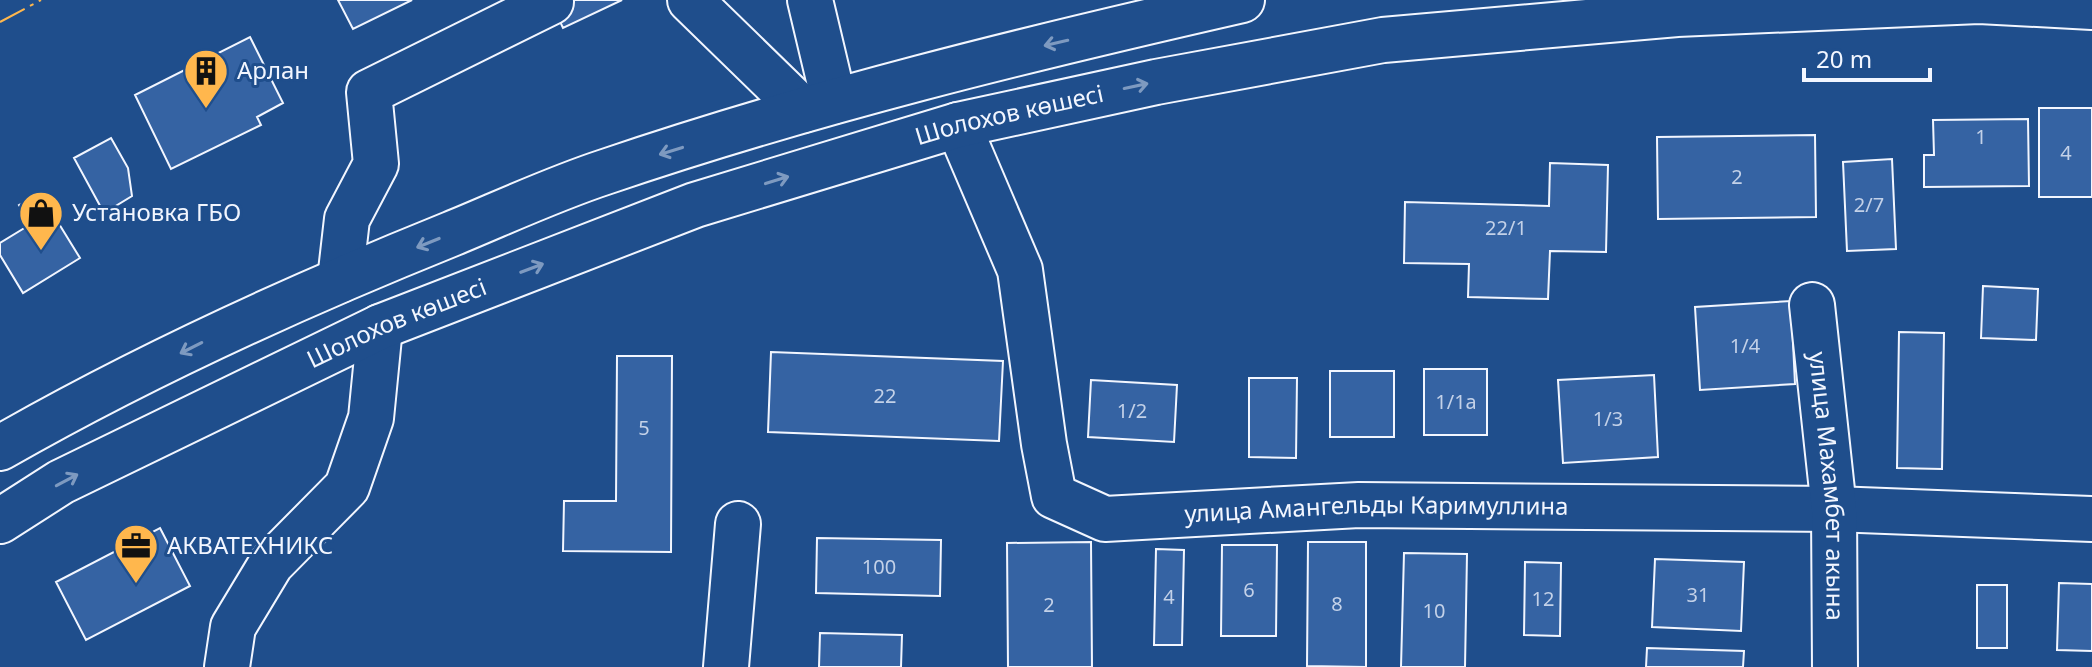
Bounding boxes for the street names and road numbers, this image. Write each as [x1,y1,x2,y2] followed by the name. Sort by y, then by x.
[911,76,1106,152] street label: Шолохов көшесі
[301,269,491,375] street label: Шолохов көшесі
[1802,350,1853,621] street label: улица Махамбет акына
[1184,487,1569,530] street label: улица Амангельды Каримуллина

